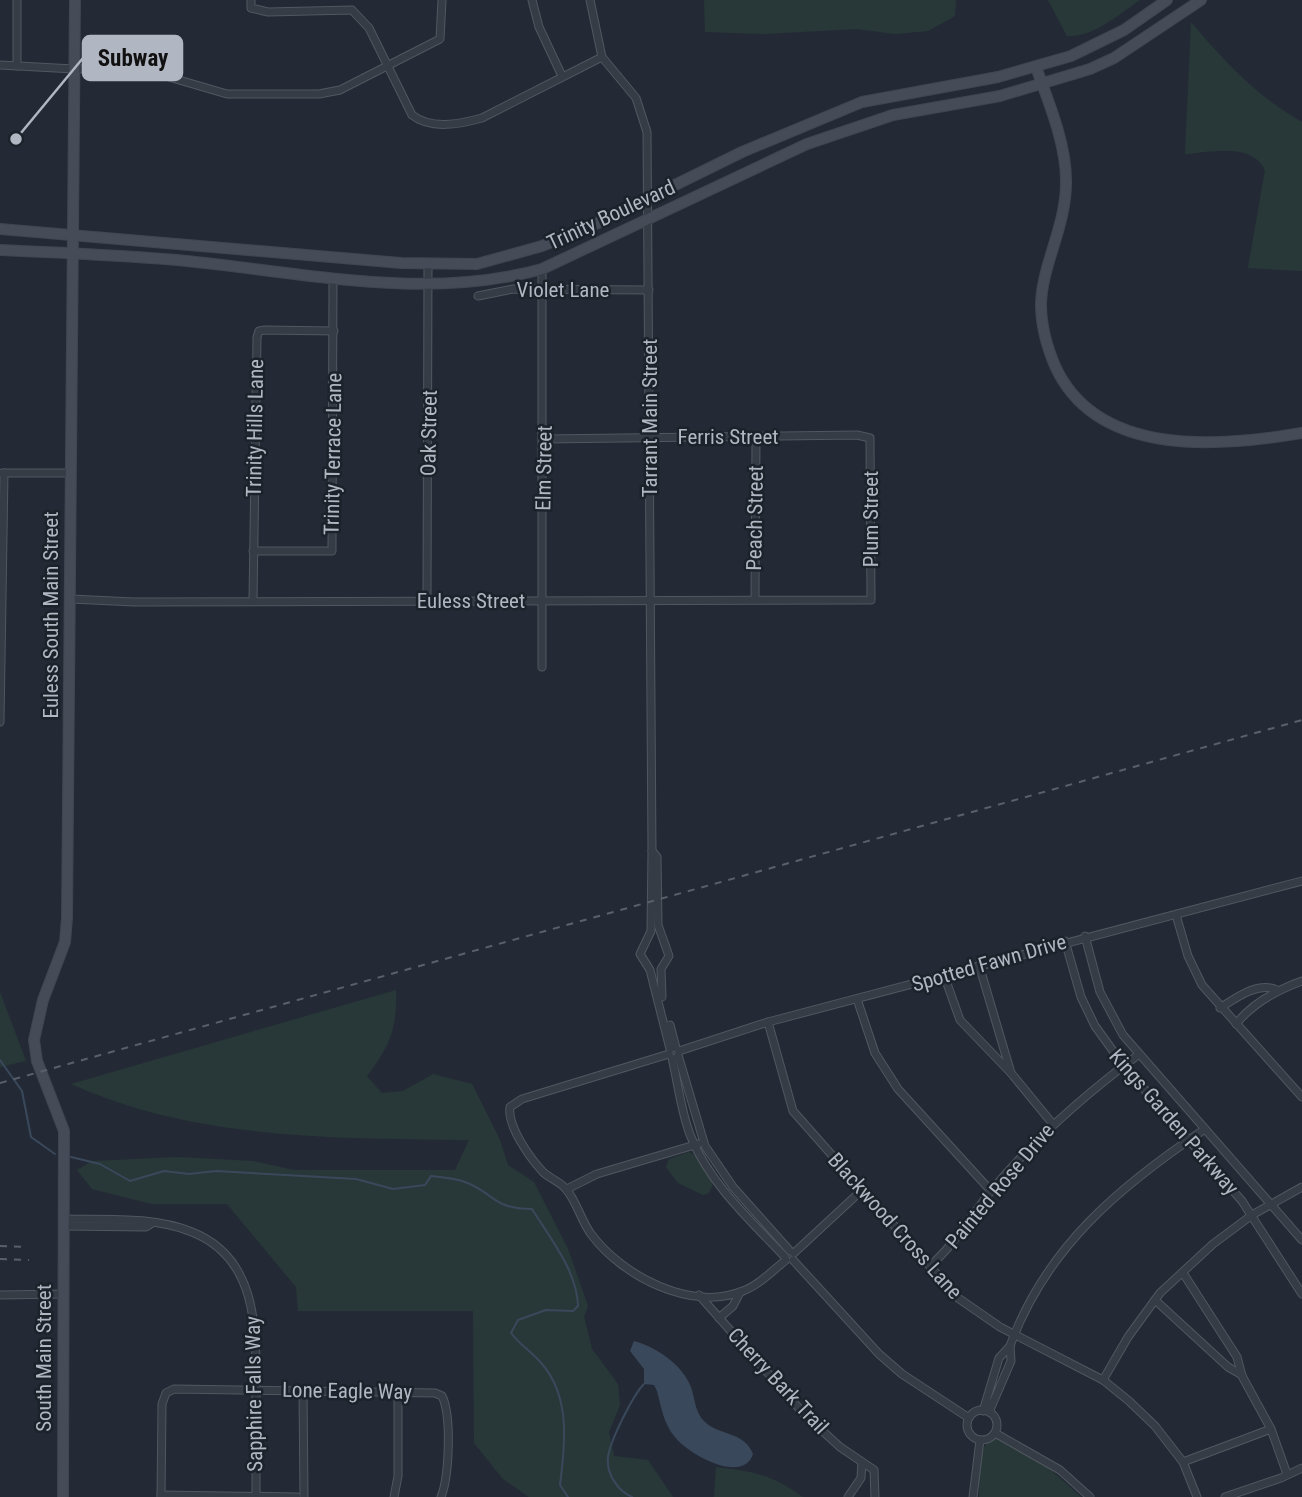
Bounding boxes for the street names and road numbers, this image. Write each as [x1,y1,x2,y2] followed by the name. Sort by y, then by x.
[543,175,679,255] street label: Trinity Boulevard
[517,278,610,302] street label: Violet Lane
[638,339,662,497] street label: Tarrant Main Street
[242,359,268,497] street label: Trinity Hills Lane
[320,372,346,535] street label: Trinity Terrace Lane
[416,390,442,476] street label: Oak Street
[531,425,557,511] street label: Elm Street
[678,425,778,449] street label: Ferris Street
[742,465,768,571] street label: Peach Street
[859,471,883,567] street label: Plum Street
[39,512,63,718] street label: Euless South Main Street
[417,589,525,613] street label: Euless Street
[909,929,1069,997] street label: Spotted Fawn Drive
[1104,1044,1244,1200] street label: Kings Garden Parkway
[941,1119,1059,1253] street label: Painted Rose Drive
[823,1148,967,1304] street label: Blackwood Cross Lane
[32,1284,56,1432] street label: South Main Street
[241,1316,267,1472] street label: Sapphire Falls Way
[723,1323,833,1439] street label: Cherry Bark Trail
[282,1378,412,1404] street label: Lone Eagle Way

